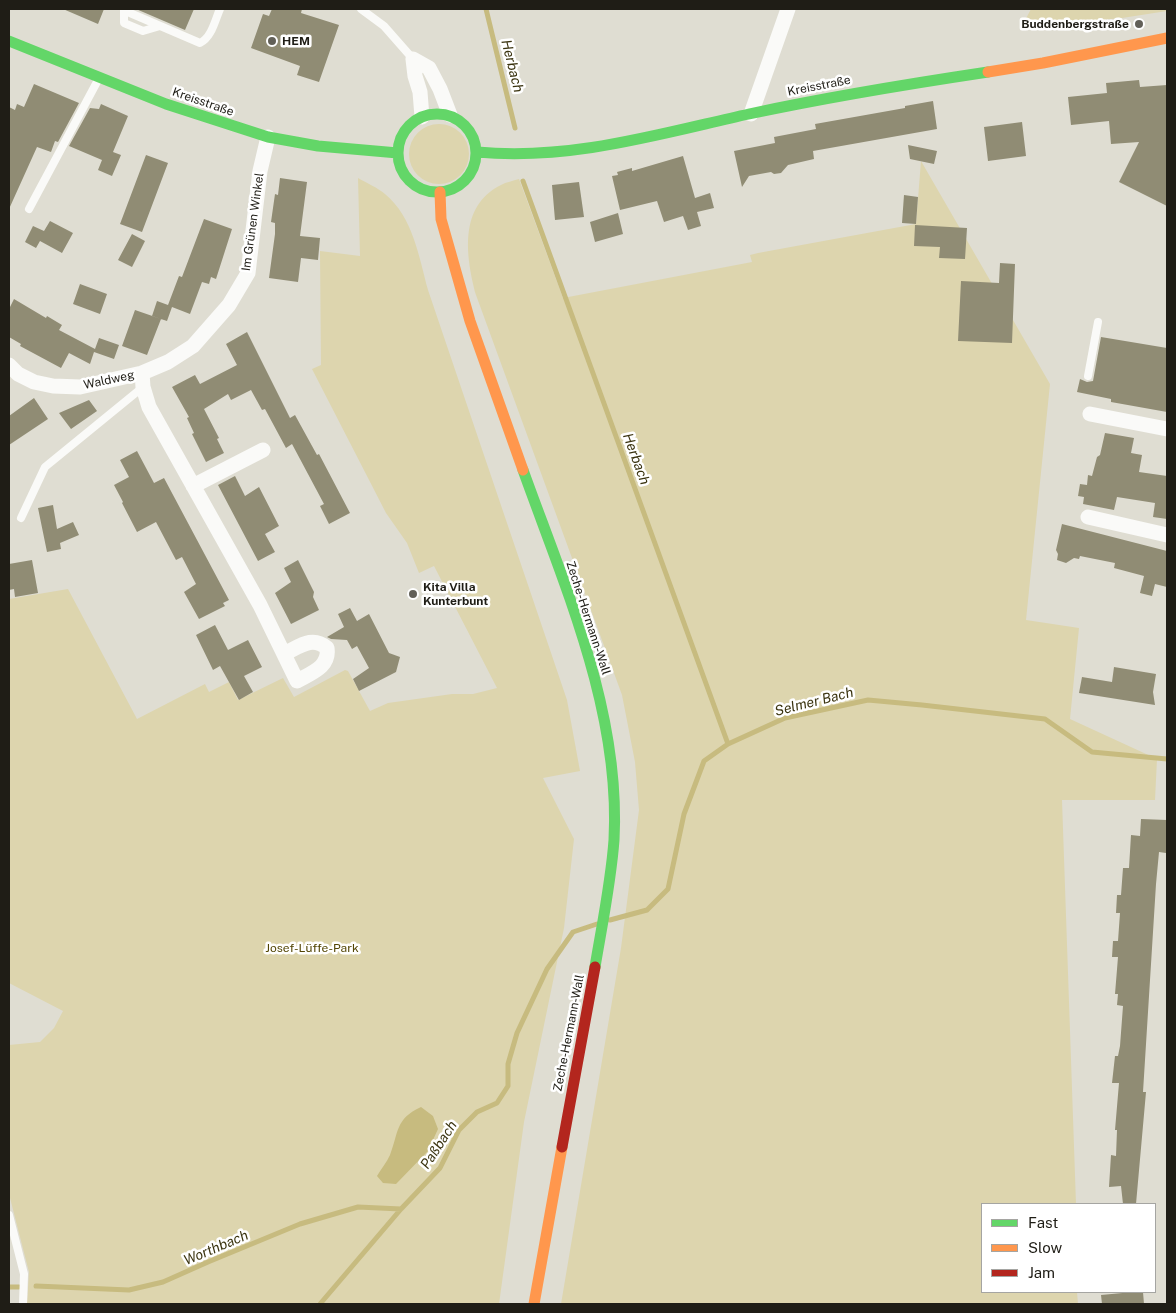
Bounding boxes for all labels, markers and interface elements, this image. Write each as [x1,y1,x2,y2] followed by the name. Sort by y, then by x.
[1021,17,1129,31] place label: Buddenbergstraße
[1133,18,1145,30] marker: Buddenbergstraße
[282,34,310,48] place label: HEM
[266,35,278,47] marker: HEM
[497,38,527,94] water label: Herbach
[786,73,852,99] street label: Kreisstraße
[170,85,236,119] street label: Kreisstraße
[239,172,267,272] street label: Im Grünen Winkel
[82,368,136,392] street label: Waldweg
[619,431,653,487] water label: Herbach
[563,559,613,677] street label: Zeche-Hermann-Wall
[423,580,488,608] place label: Kita Villa Kunterbunt
[407,588,419,600] marker: Kita Villa Kunterbunt
[773,684,855,720] water label: Selmer Bach
[265,941,359,955] park label: Josef-Lüffe-Park
[551,973,587,1093] street label: Zeche-Hermann-Wall
[417,1118,461,1172] water label: Paßbach
[981,1203,1156,1293] legend
[1028,1214,1058,1231] text: Fast
[181,1227,251,1269] water label: Worthbach
[1028,1239,1062,1256] text: Slow
[1028,1264,1055,1281] text: Jam

